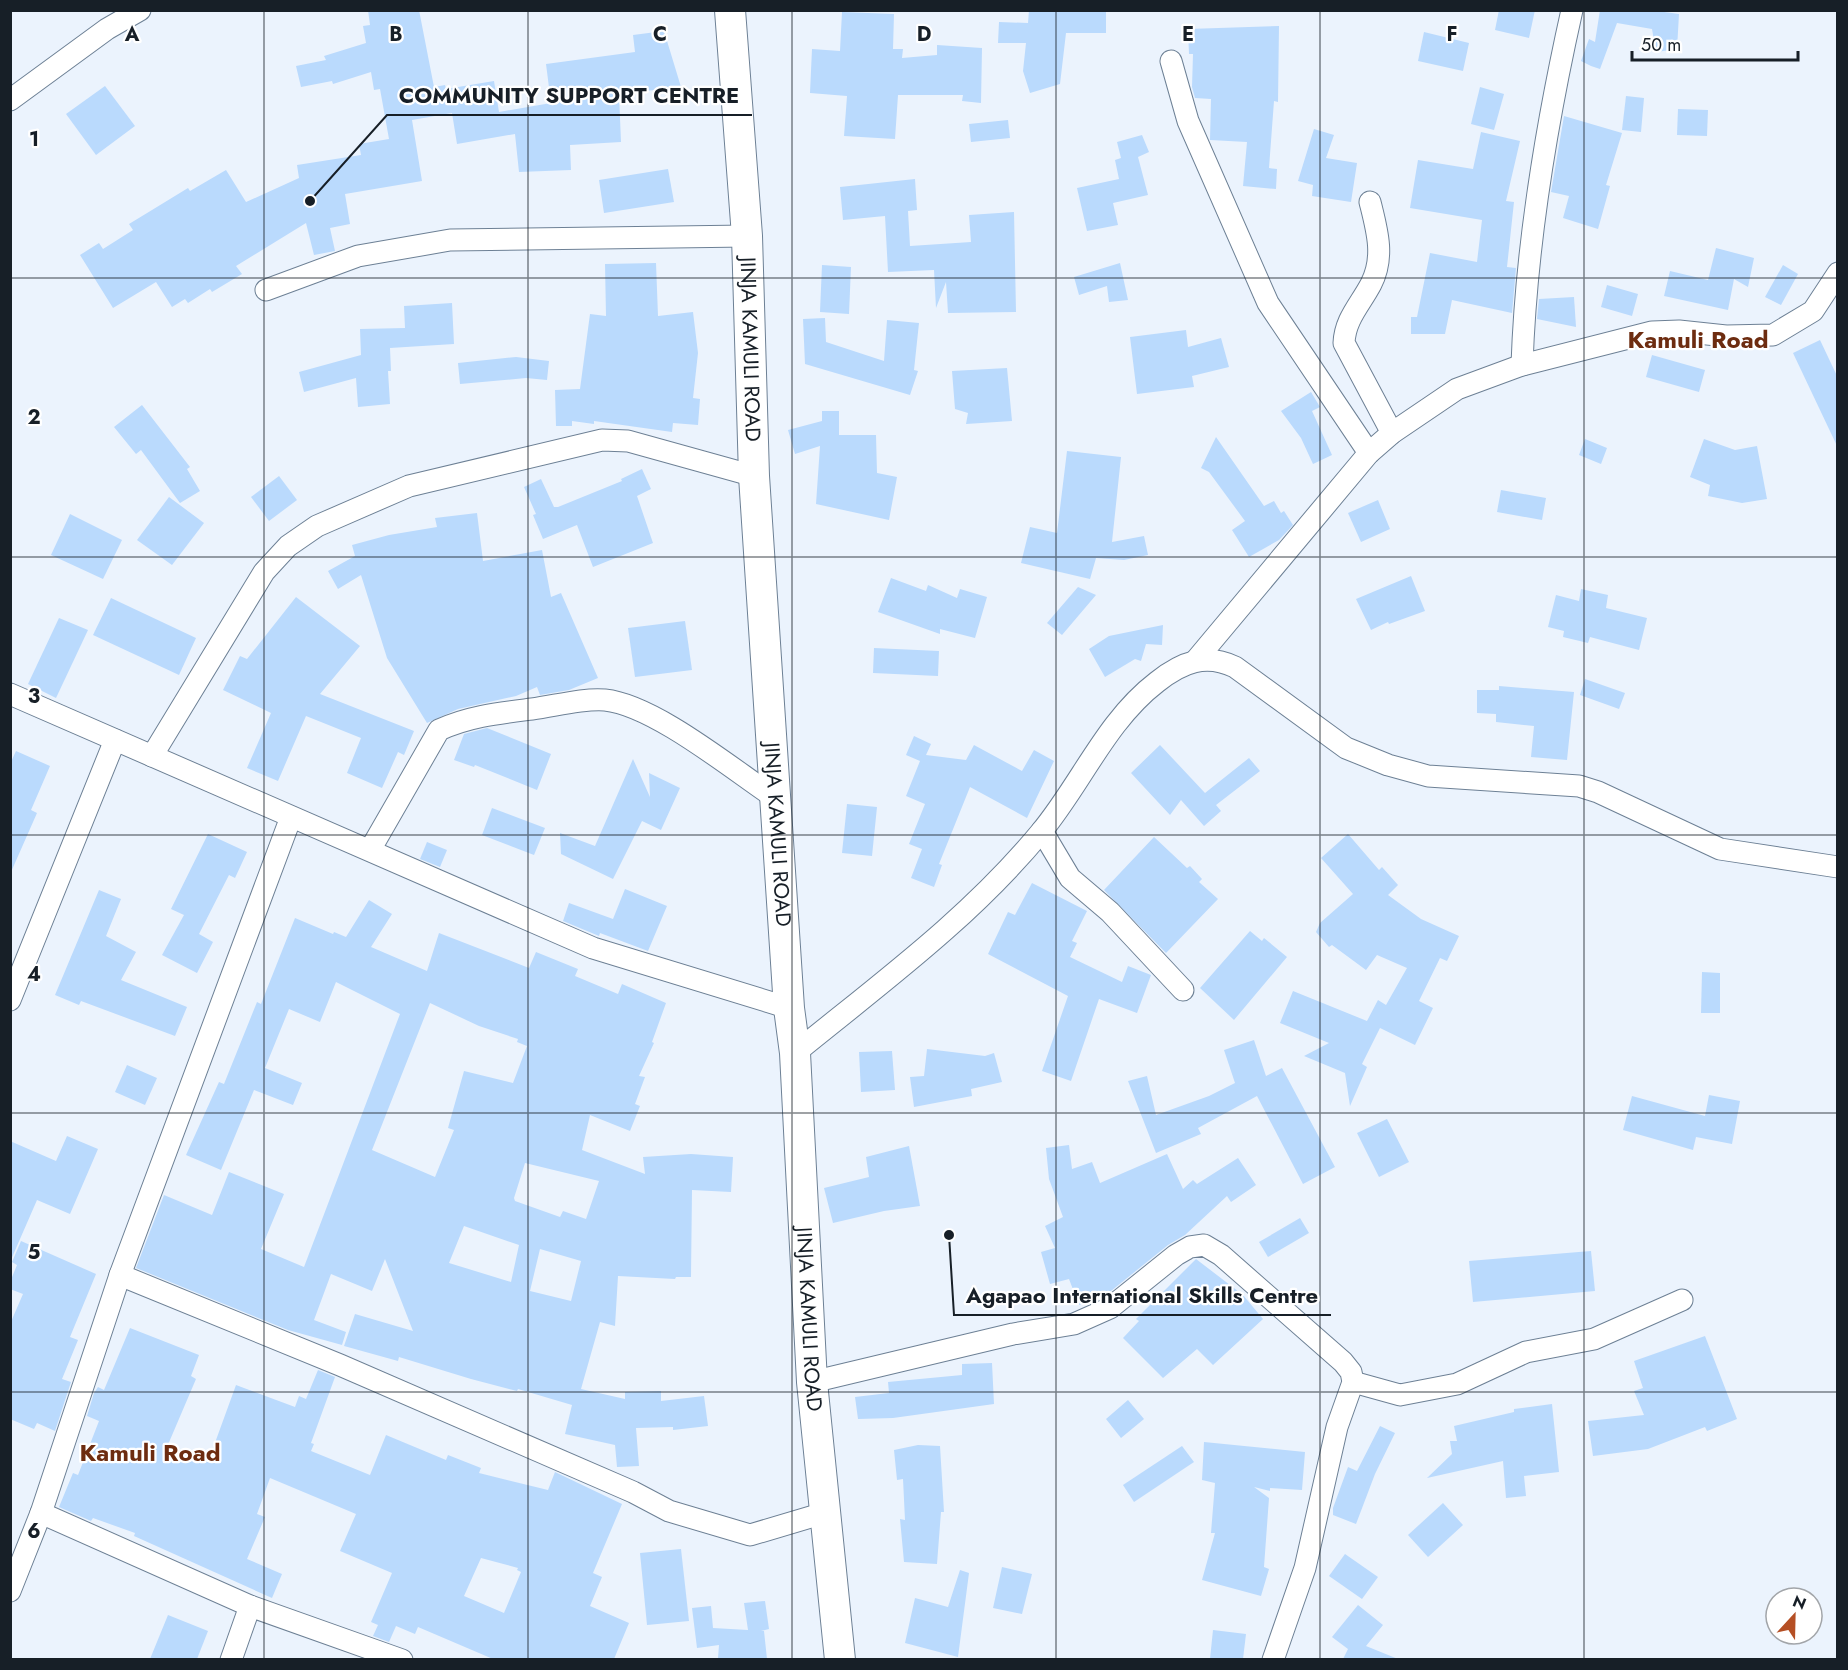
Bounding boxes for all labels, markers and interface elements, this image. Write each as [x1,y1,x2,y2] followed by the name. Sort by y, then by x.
[124,20,140,49] text: A
[389,20,403,49] text: B
[653,20,667,49] text: C
[917,20,931,49] text: D
[1182,20,1194,49] text: E
[1446,20,1458,49] text: F
[1632,24,1798,62] scale bar
[1641,32,1681,58] text: 50 m
[387,75,752,115] callout: COMMUNITY SUPPORT CENTRE
[399,79,739,111] text: COMMUNITY SUPPORT CENTRE
[29,125,39,154] text: 1
[733,254,768,442] street label: JINJA KAMULI ROAD
[1628,322,1768,357] district label: Kamuli Road
[27,403,41,432] text: 2
[28,682,40,711] text: 3
[756,738,799,927] street label: JINJA KAMULI ROAD
[27,960,41,989] text: 4
[789,1223,830,1413] street label: JINJA KAMULI ROAD
[28,1238,41,1267] text: 5
[954,1275,1331,1315] callout: Agapao International Skills Centre
[965,1279,1318,1311] text: Agapao International Skills Centre
[80,1435,220,1470] district label: Kamuli Road
[27,1517,41,1546] text: 6
[1764,1586,1824,1646] north arrow
[1789,1590,1810,1616] text: N

